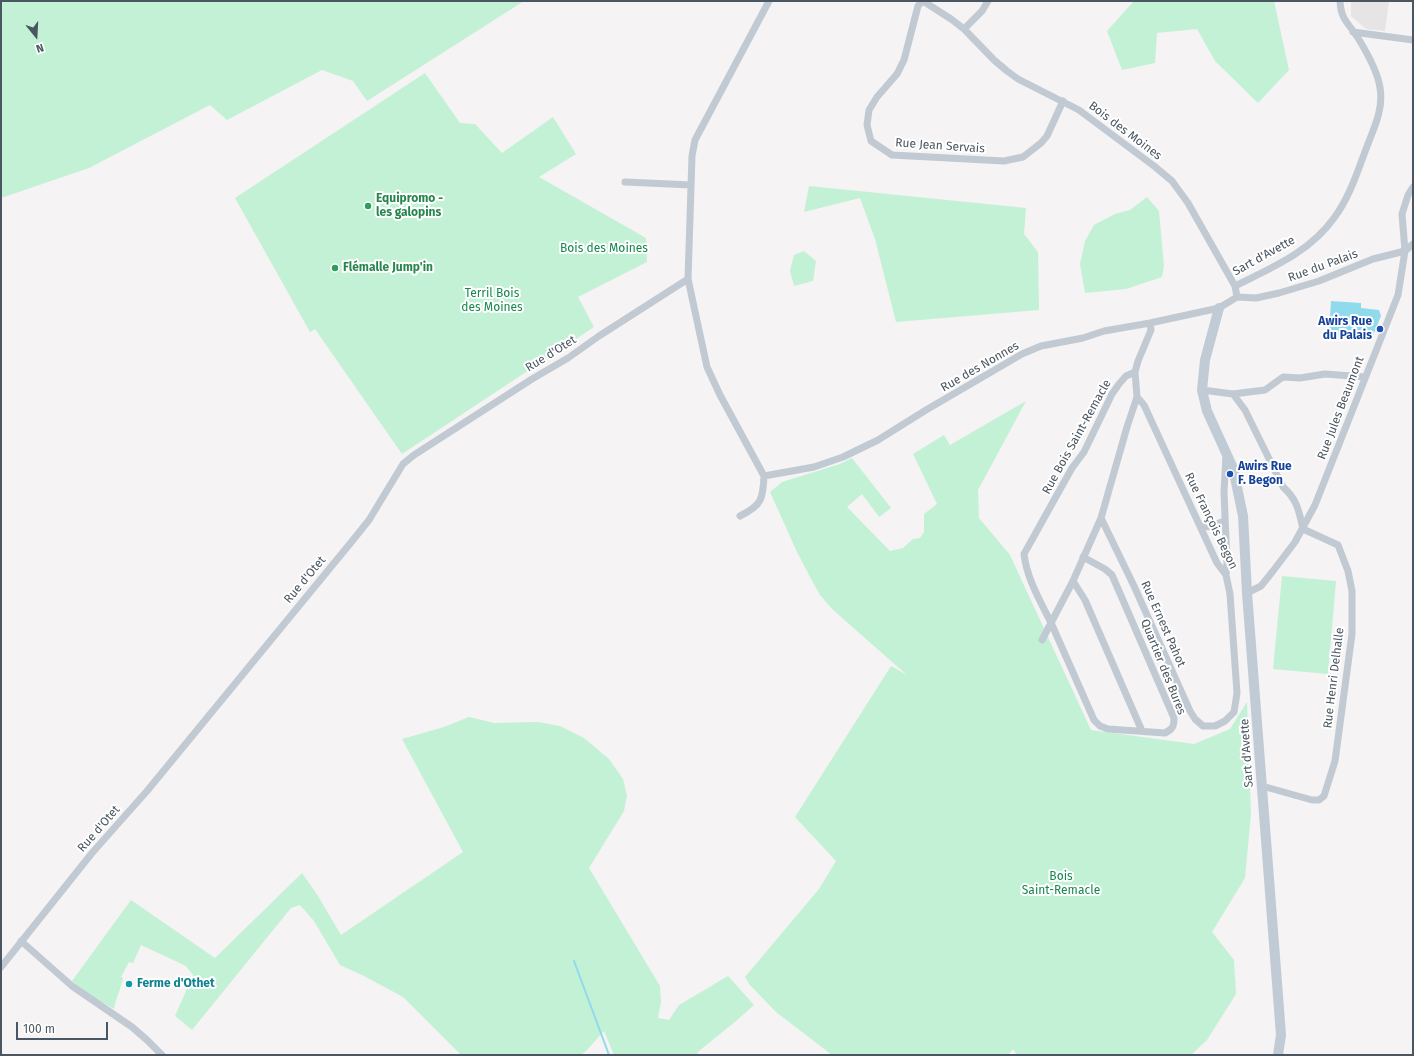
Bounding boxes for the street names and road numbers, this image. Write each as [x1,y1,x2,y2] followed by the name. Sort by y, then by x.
[1086,99,1164,163] street label: Bois des Moines
[895,136,985,156] street label: Rue Jean Servais
[1230,233,1298,279] street label: Sart d'Avette
[1286,247,1360,285] street label: Rue du Palais
[523,333,579,375] street label: Rue d'Otet
[938,339,1022,395] street label: Rue des Nonnes
[1315,354,1367,462] street label: Rue Jules Beaumont
[1039,377,1115,497] street label: Rue Bois Saint-Remacle
[1181,470,1241,572] street label: Rue François Begon
[281,554,329,606] street label: Rue d'Otet
[1138,579,1188,669] street label: Rue Ernest Pahot
[1137,617,1189,717] street label: Quartier des Bures
[1321,627,1347,729] street label: Rue Henri Delhalle
[1237,718,1257,788] street label: Sart d'Avette
[75,803,123,855] street label: Rue d'Otet

